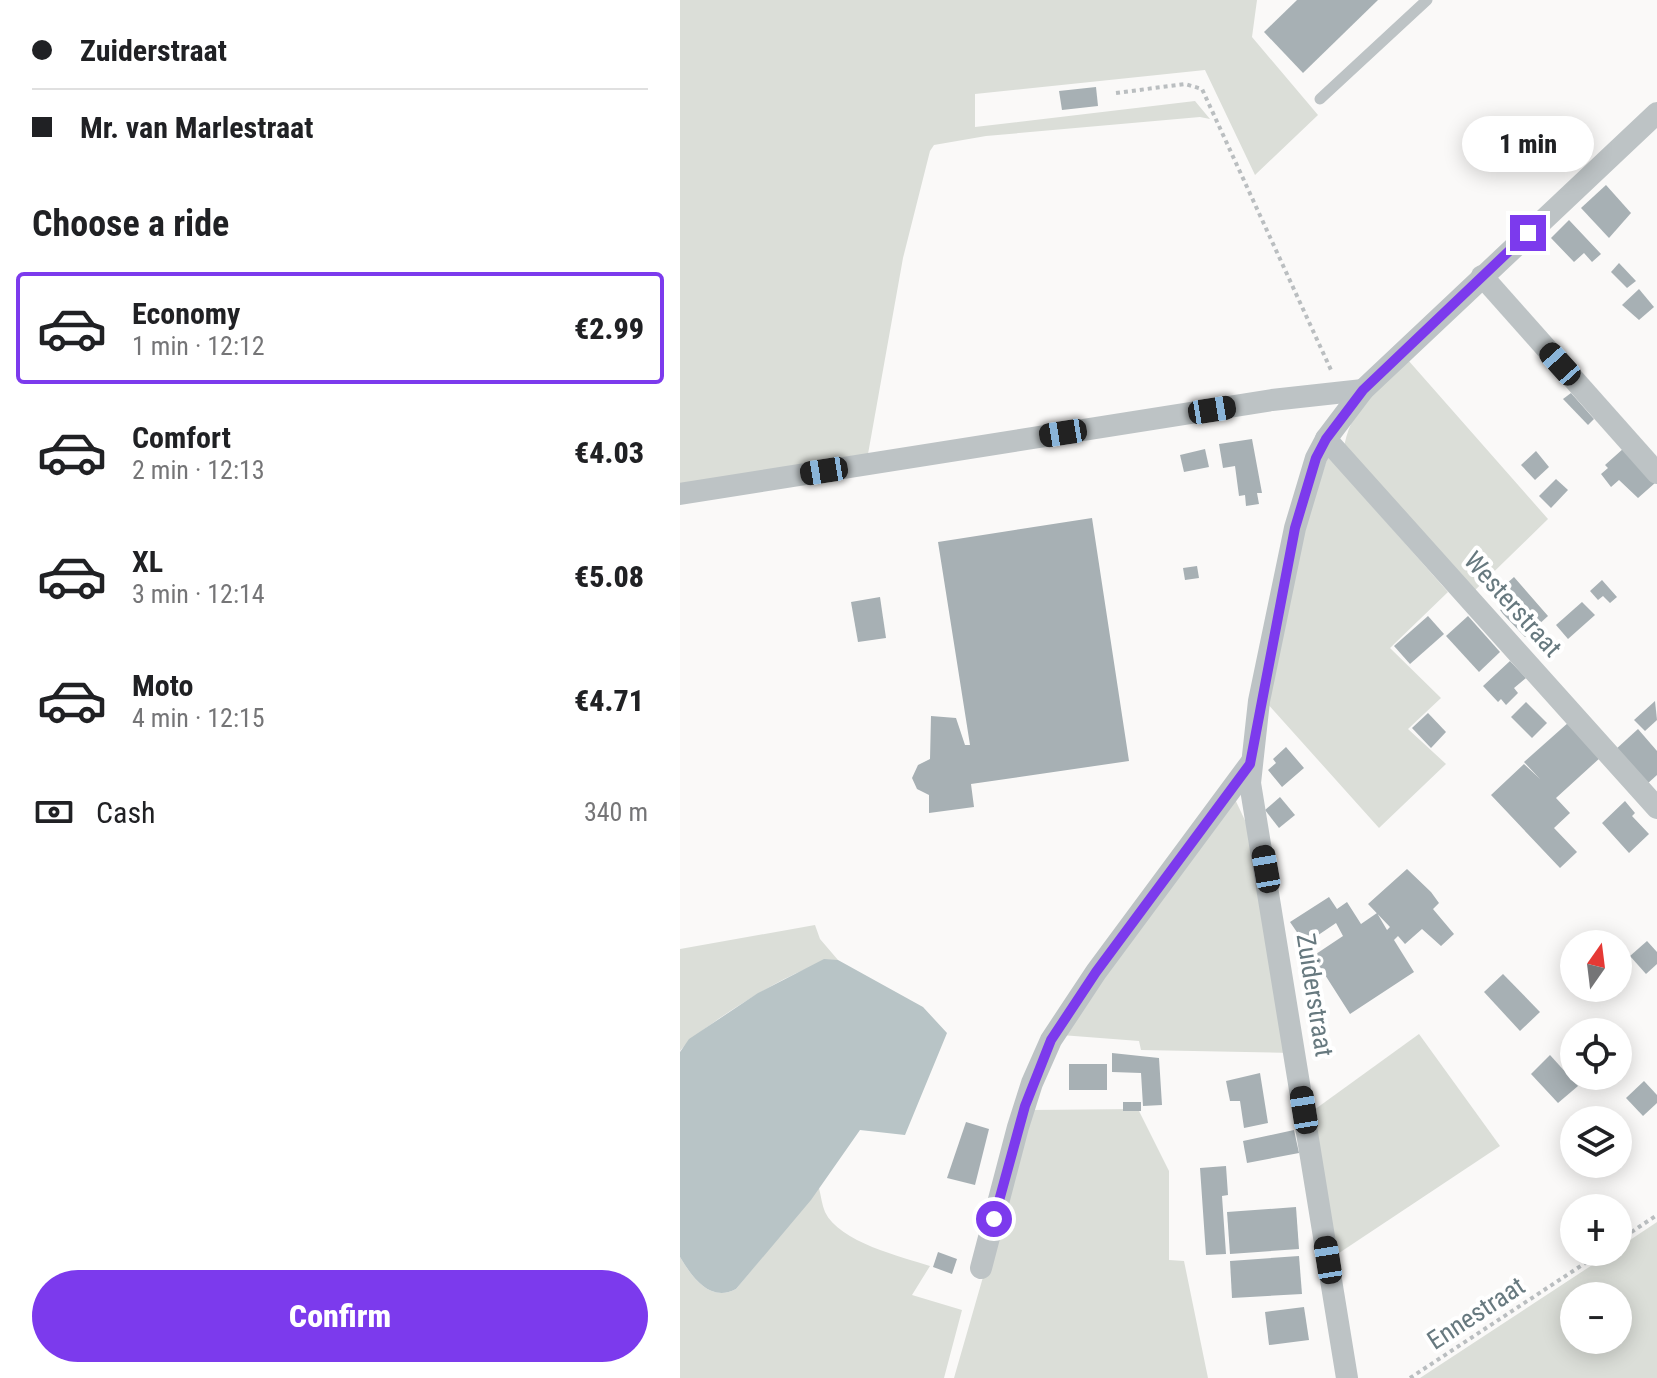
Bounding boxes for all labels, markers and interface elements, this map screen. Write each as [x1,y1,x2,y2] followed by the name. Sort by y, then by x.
[80,33,227,68] text: Zuiderstraat
[80,110,313,145] text: Mr. van Marlestraat
[1462,117,1594,173] callout: 1 min
[1499,129,1557,159] text: 1 min
[32,203,229,245] text: Choose a ride
[1510,215,1546,251] route end
[36,292,108,364] icon: car
[132,296,240,331] text: Economy
[574,311,644,346] text: €2.99
[132,331,265,361] text: 1 min · 12:12
[1535,338,1585,390] car
[1186,394,1238,426] car
[36,416,108,488] icon: car
[1037,417,1089,449] car
[132,420,231,455] text: Comfort
[574,435,644,470] text: €4.03
[132,455,265,485] text: 2 min · 12:13
[798,455,850,487] car
[36,540,108,612] icon: car
[132,544,163,579] text: XL
[1458,545,1568,663] street label: Westerstraat
[574,559,644,594] text: €5.08
[132,579,265,609] text: 3 min · 12:14
[36,664,108,736] icon: car
[132,668,193,703] text: Moto
[574,683,644,718] text: €4.71
[132,703,265,733] text: 4 min · 12:15
[32,790,76,834] icon: cash
[96,795,156,830] text: Cash
[584,797,648,827] text: 340 m
[1250,843,1282,895] car
[1560,930,1632,1002] north arrow
[1560,930,1632,1354] map controls
[1290,931,1340,1059] street label: Zuiderstraat
[1560,1018,1632,1090] button: locate
[1288,1084,1320,1136] car
[1560,1106,1632,1178] button: layers
[1560,1194,1632,1266] button: +
[976,1201,1012,1237] route start
[1312,1234,1344,1286] car
[32,1270,648,1362] button: Confirm
[1422,1270,1530,1356] street label: Ennestraat
[1560,1282,1632,1354] button: −

